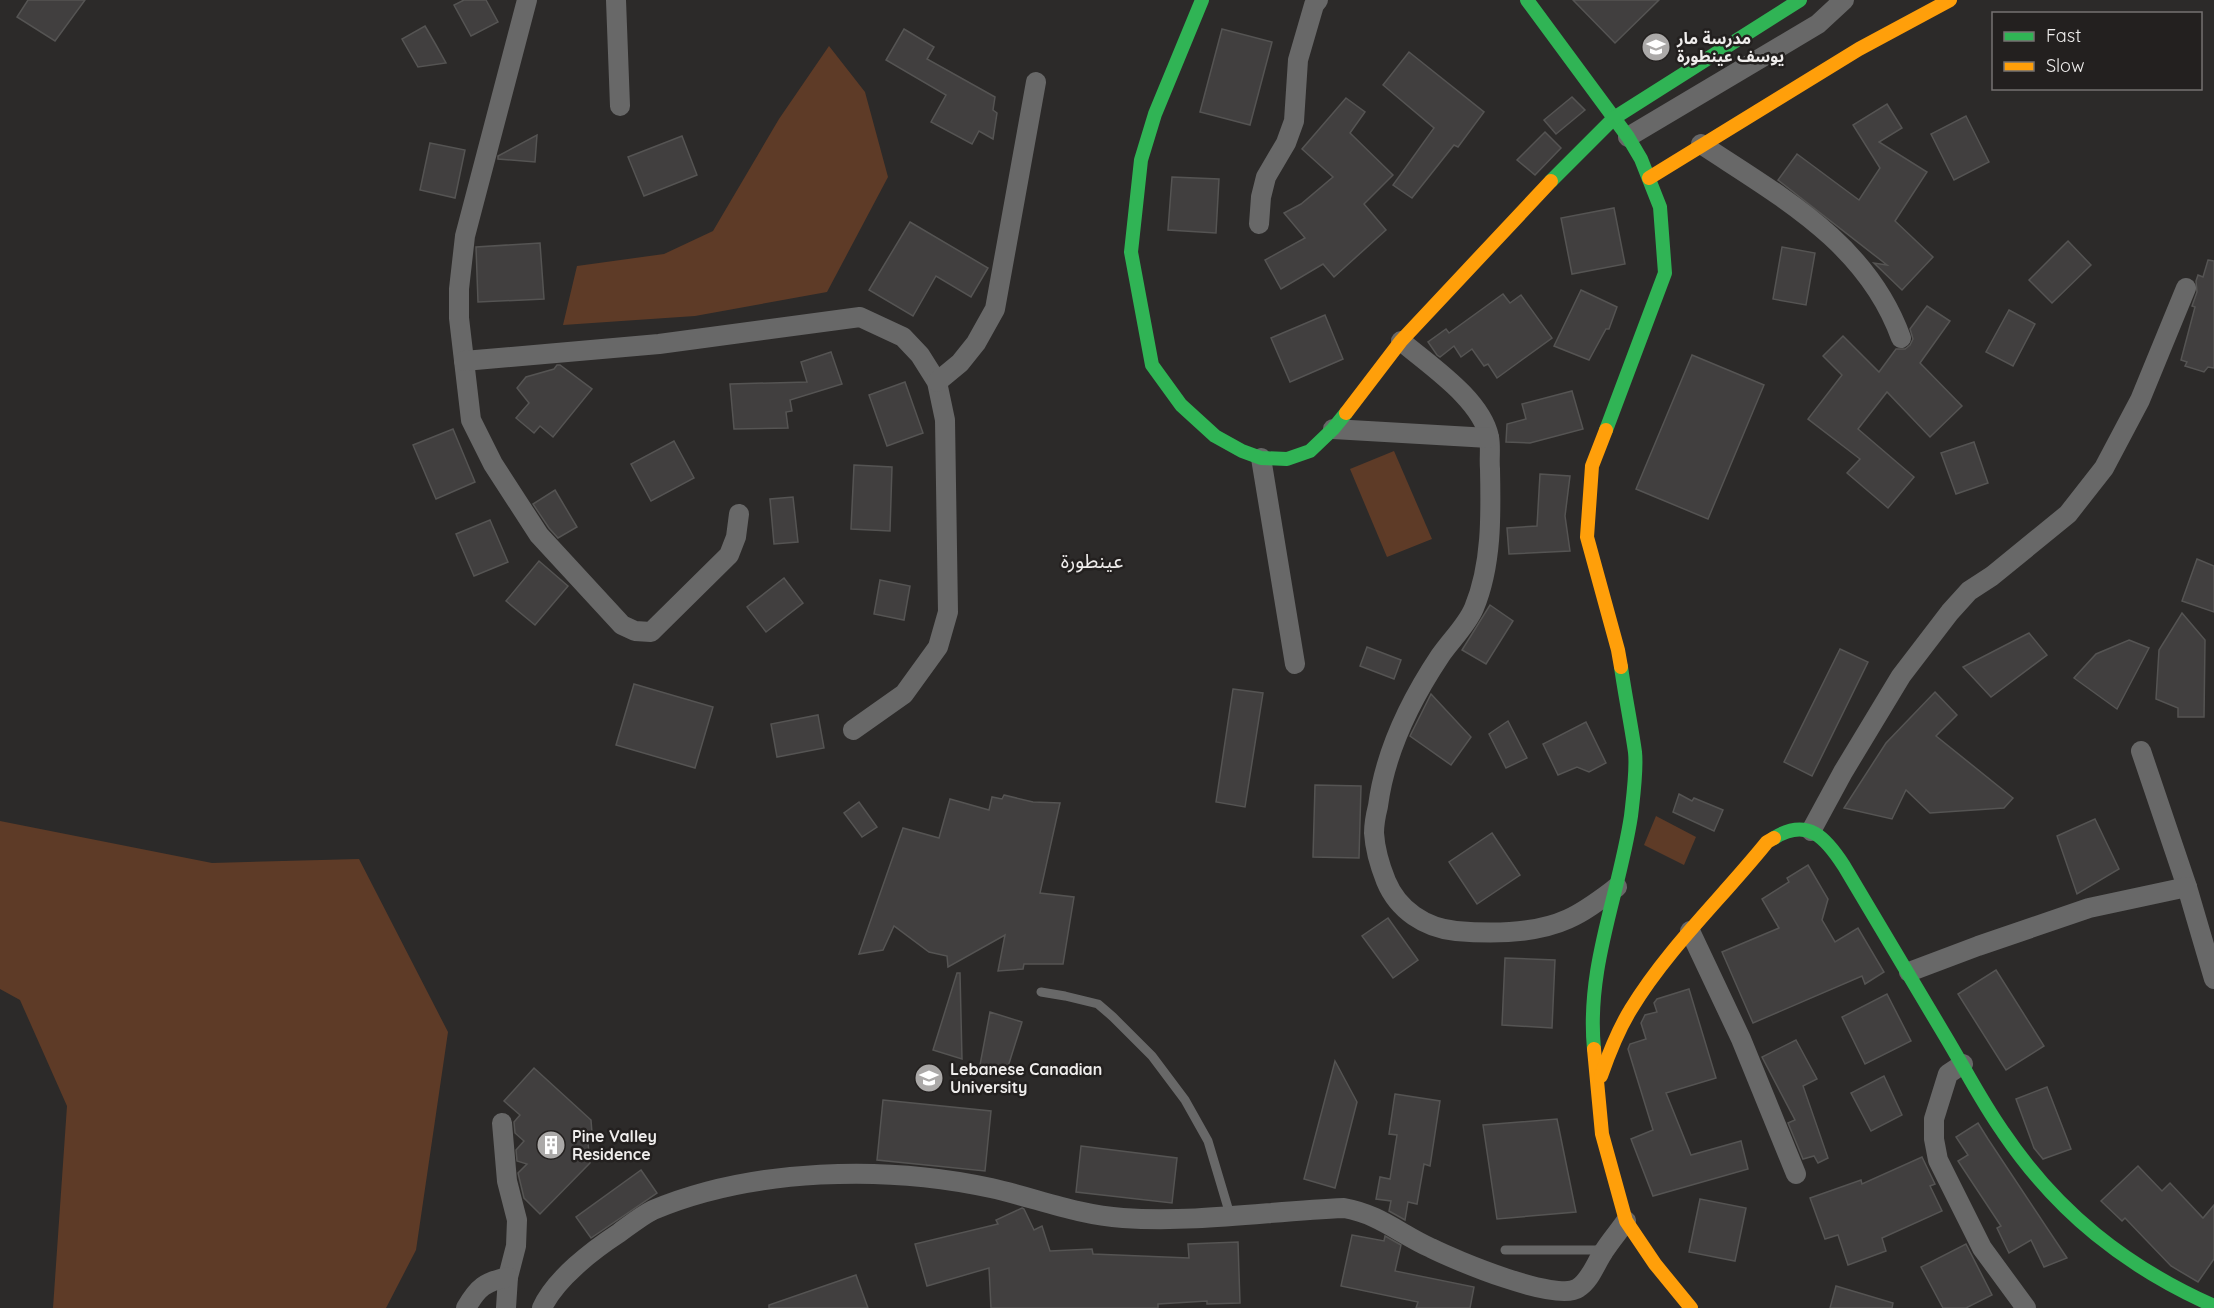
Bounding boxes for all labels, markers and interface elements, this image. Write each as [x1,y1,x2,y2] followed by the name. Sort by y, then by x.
[1992,12,2202,90] legend
[2046,24,2081,47] text: Fast
[1676,28,1784,66] place label: مدرسة مار يوسف عينطورة
[1640,31,1672,63] school or university icon: مدرسة مار يوسف عينطورة
[2046,54,2084,77] text: Slow
[1061,548,1123,573] district label: عينطورة
[950,1059,1102,1097] place label: Lebanese Canadian University
[913,1062,945,1094] school or university icon: Lebanese Canadian University
[572,1126,657,1164] place label: Pine Valley Residence
[535,1129,567,1161] building icon: Pine Valley Residence

